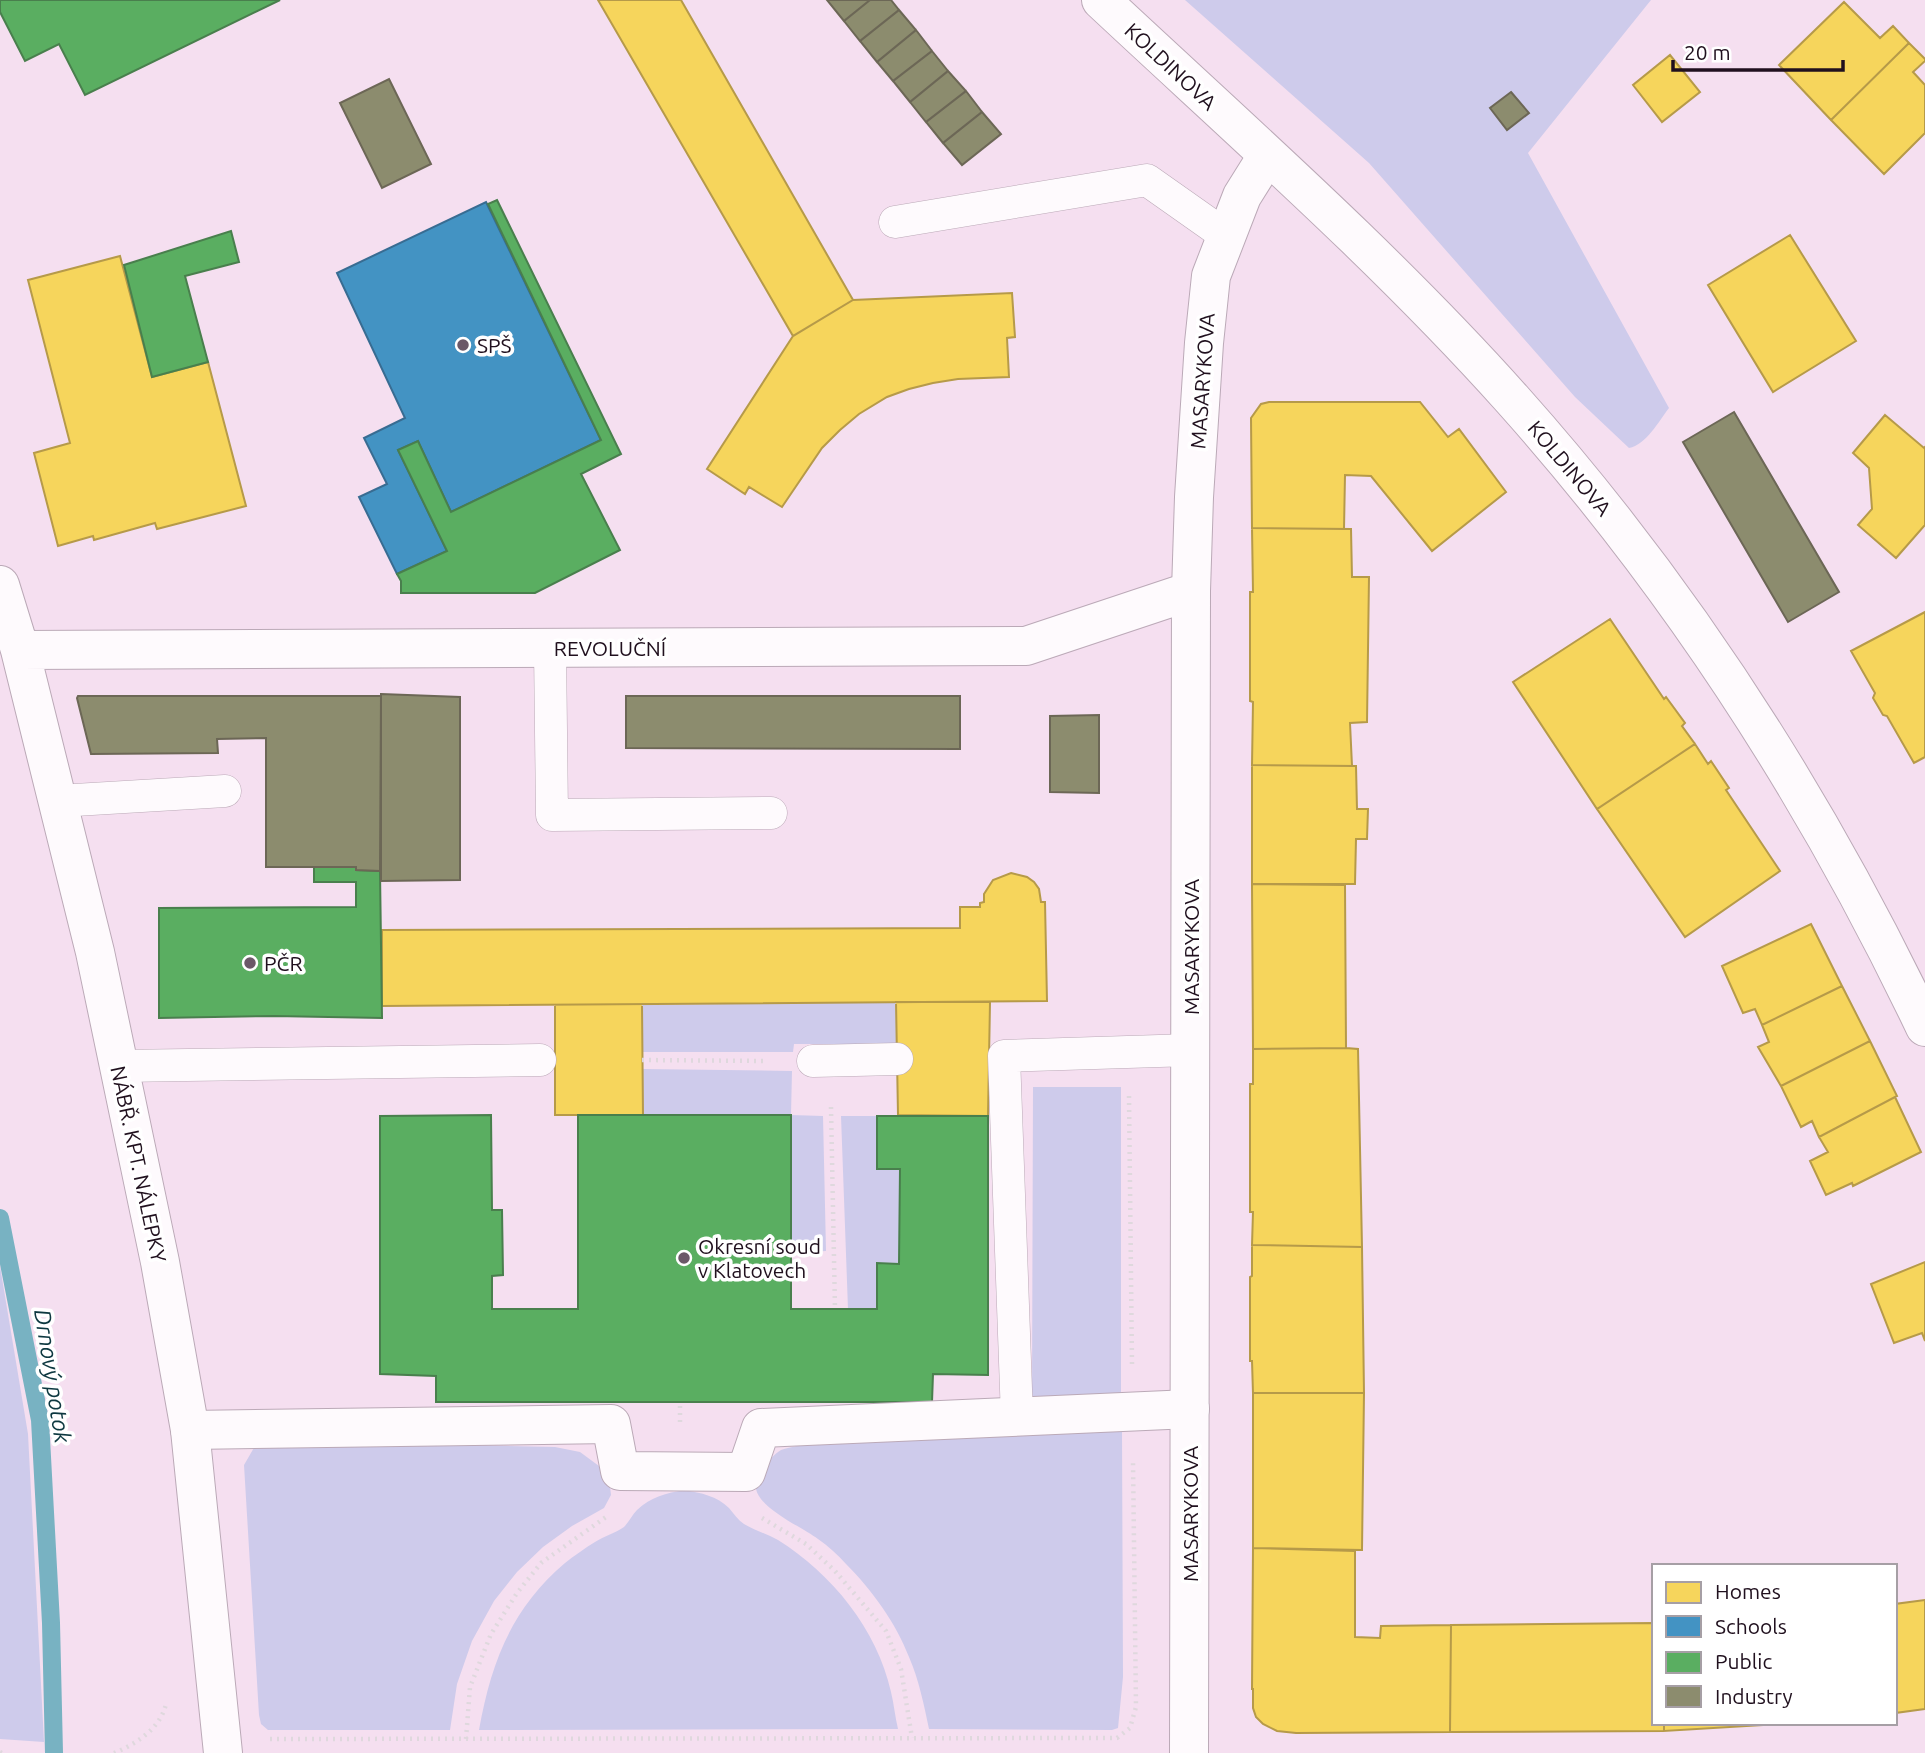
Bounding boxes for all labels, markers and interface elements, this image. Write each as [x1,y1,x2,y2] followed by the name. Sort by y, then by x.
[1120,18,1222,115] street label: KOLDINOVA
[1673,28,1843,72] scale bar
[1684,40,1731,64] text: 20 m
[1185,312,1219,450] street label: MASARYKOVA
[477,333,512,357] place label: SPŠ
[455,337,471,353] marker: SPŠ
[1523,416,1617,521] street label: KOLDINOVA
[554,636,667,660] street label: REVOLUČNÍ
[1179,879,1203,1015] street label: MASARYKOVA
[264,951,303,975] place label: PČR
[242,955,258,971] marker: PČR
[106,1064,172,1264] street label: NÁBŘ. KPT. NÁLEPKY
[698,1234,821,1282] place label: Okresní soud v Klatovech
[676,1250,692,1266] marker: Okresní soud v Klatovech
[30,1307,76,1445] water label: Drnový potok
[1178,1446,1202,1582] street label: MASARYKOVA
[1652,1564,1897,1725] legend
[1715,1579,1781,1603] text: Homes
[1715,1614,1787,1638] text: Schools
[1715,1649,1772,1673] text: Public
[1715,1684,1793,1708] text: Industry

